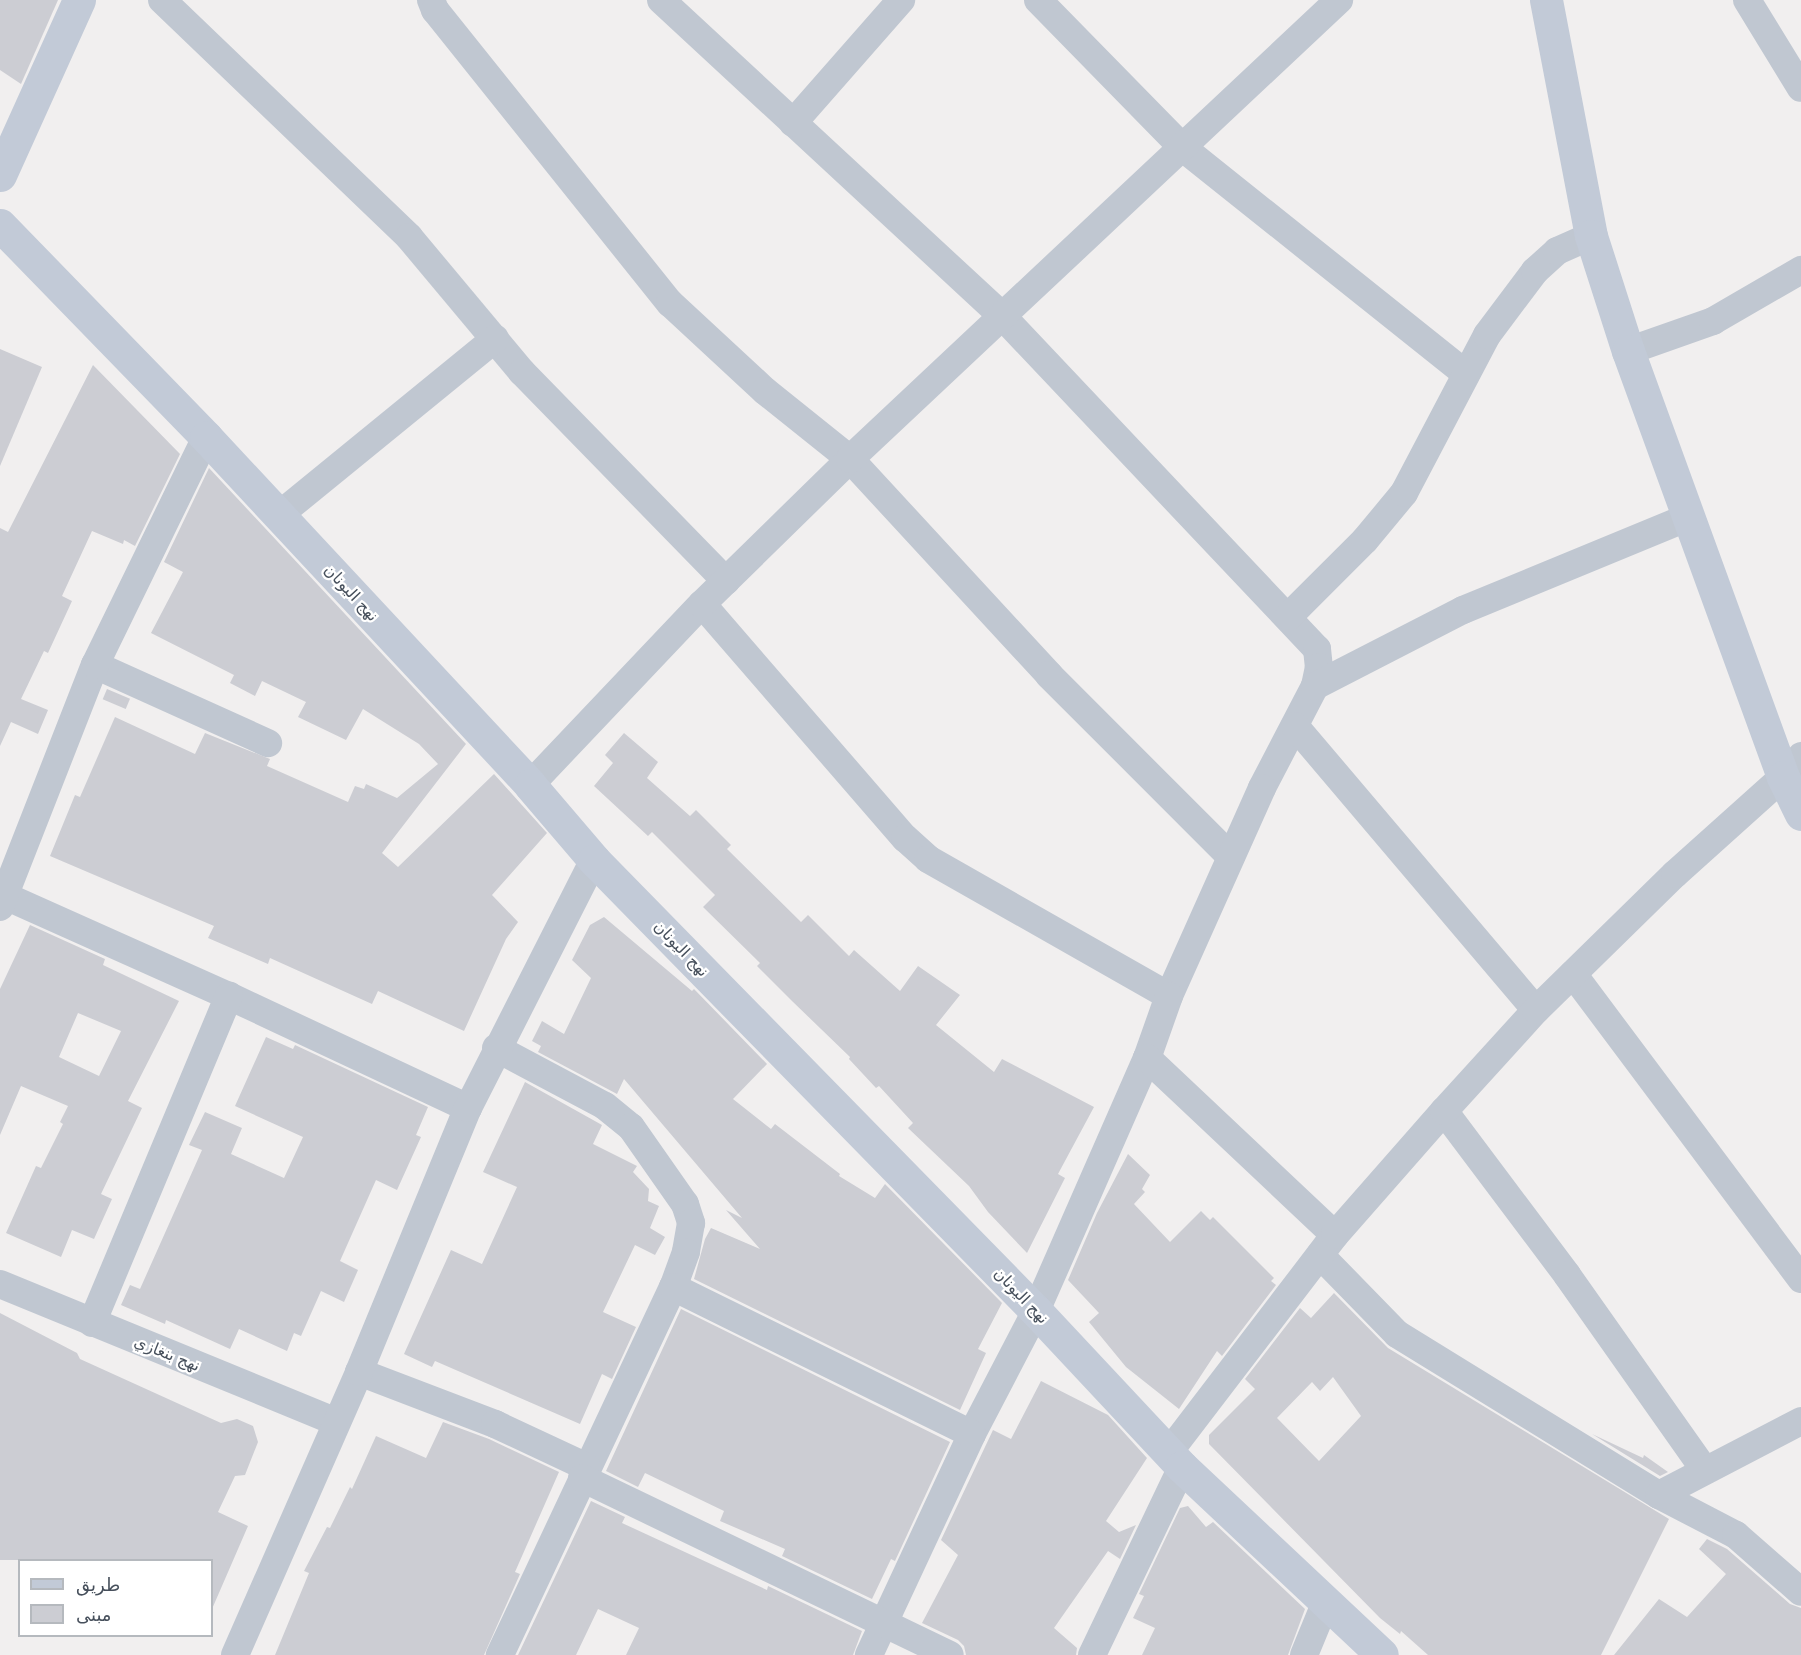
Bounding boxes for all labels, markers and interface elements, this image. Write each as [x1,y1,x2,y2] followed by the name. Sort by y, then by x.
[320,561,382,625] street label: نهج اليونان
[650,917,712,981] street label: نهج اليونان
[990,1264,1052,1328] street label: نهج اليونان
[131,1332,203,1376] street label: نهج بنغازي
[18,1559,213,1637] legend
[76,1574,120,1595] text: طريق
[76,1604,112,1625] text: مبنى

